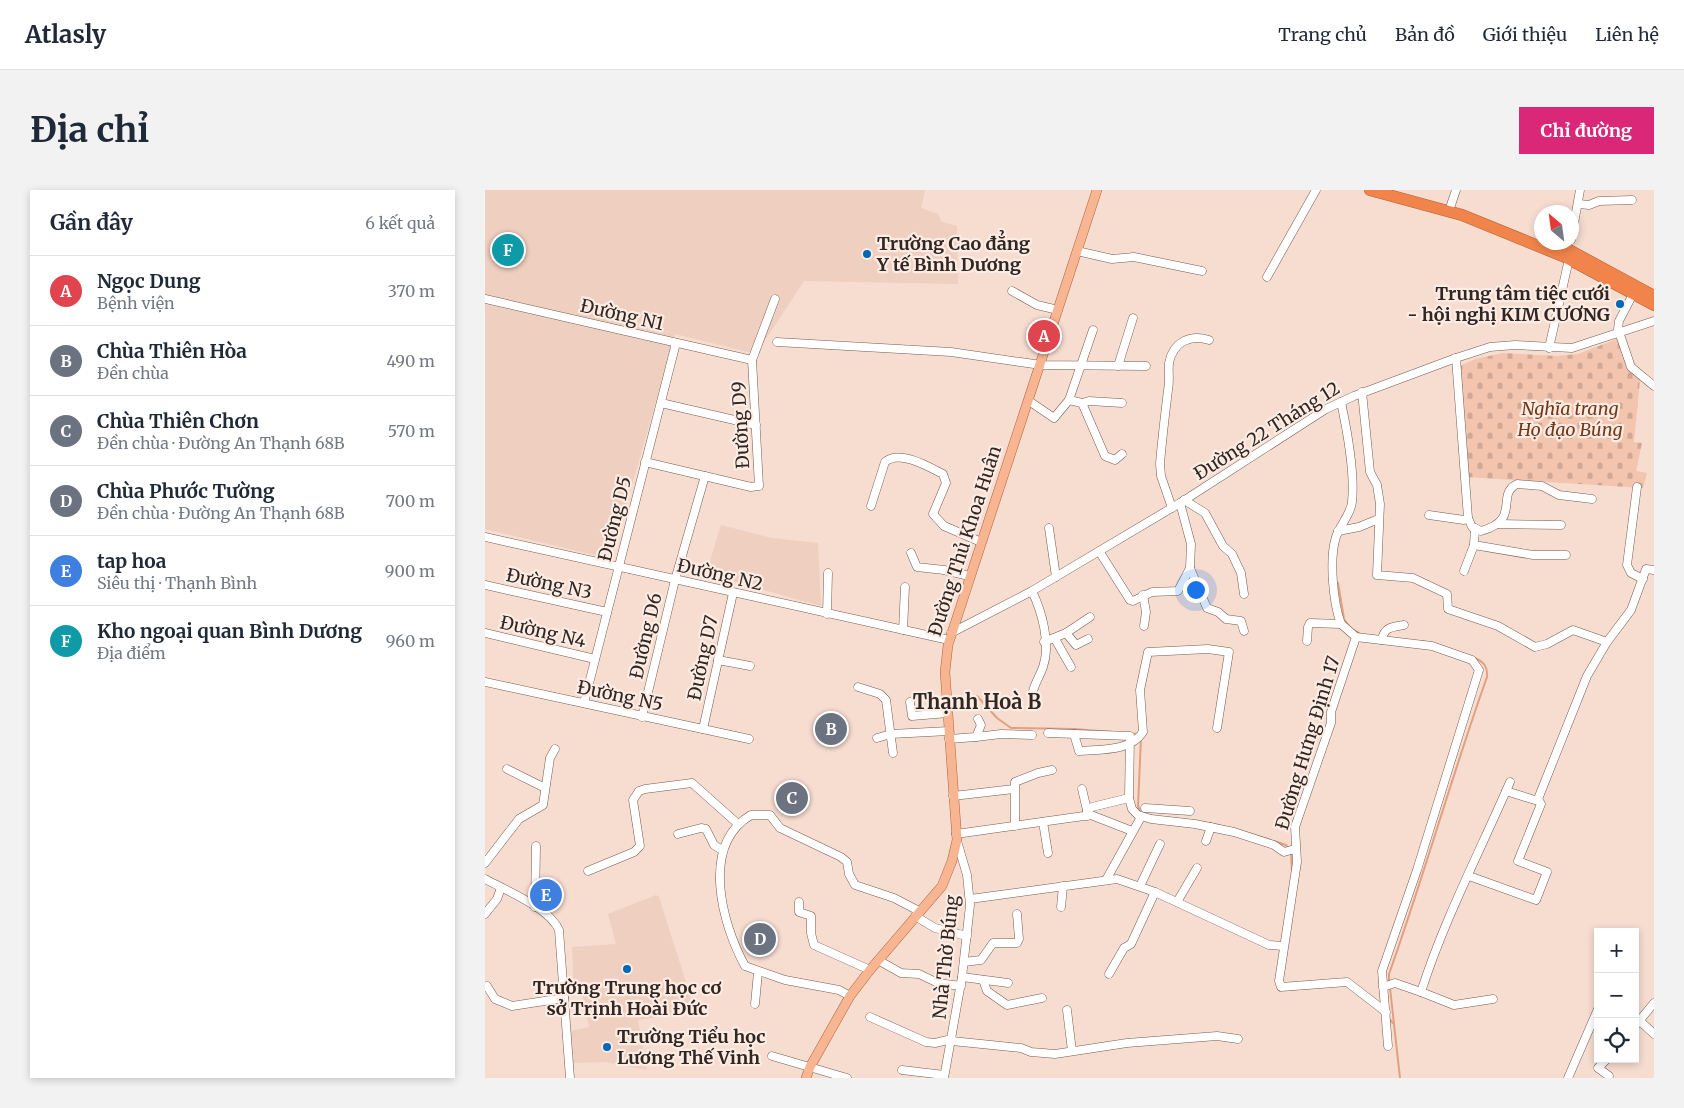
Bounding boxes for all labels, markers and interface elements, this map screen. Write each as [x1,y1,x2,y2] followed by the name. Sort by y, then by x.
[25,19,106,50] text: Atlasly
[1278,23,1367,46] text: Trang chủ
[1395,23,1455,46] text: Bản đồ
[1483,23,1567,46] text: Giới thiệu
[1595,23,1659,46] text: Liên hệ
[1519,107,1654,154] button: Chỉ đường
[30,108,149,152] text: Địa chỉ
[1534,205,1579,250] north arrow
[50,209,133,236] text: Gần đây
[365,213,435,233] text: 6 kết quả
[876,229,1030,276] place label: Trường Cao đẳng Y tế Bình Dương
[492,231,524,269] pin: F
[861,248,873,260] marker: Trường Cao đẳng Y tế Bình Dương
[97,269,201,293] text: Ngọc Dung
[60,281,72,301] text: A
[388,281,435,301] text: 370 m
[1407,282,1610,326] place label: Trung tâm tiệc cưới - hội nghị KIM CƯƠNG
[97,293,175,313] text: Bệnh viện
[578,294,666,335] street label: Đường N1
[1614,298,1626,310] marker: Trung tâm tiệc cưới - hội nghị KIM CƯƠNG
[1028,317,1060,355] pin: A
[97,339,247,363] text: Chùa Thiên Hòa
[60,351,72,371] text: B
[386,351,435,371] text: 490 m
[97,363,169,383] text: Đền chùa
[1190,376,1344,485] street label: Đường 22 Tháng 12
[727,381,754,469] street label: Đường D9
[1517,397,1622,441] park label: Nghĩa trang Họ đạo Búng
[97,409,259,433] text: Chùa Thiên Chơn
[61,421,71,441] text: C
[388,421,435,441] text: 570 m
[97,433,345,453] text: Đền chùa · Đường An Thạnh 68B
[923,443,1006,639] street label: Đường Thủ Khoa Huân
[593,474,636,564] street label: Đường D5
[97,479,275,503] text: Chùa Phước Tường
[60,491,72,511] text: D
[386,491,435,511] text: 700 m
[97,503,345,523] text: Đền chùa · Đường An Thạnh 68B
[97,549,166,573] text: tap hoa
[675,553,765,596] street label: Đường N2
[61,561,71,581] text: E
[385,561,435,581] text: 900 m
[504,563,594,604] street label: Đường N3
[97,573,257,593] text: Siêu thị · Thạnh Bình
[1183,577,1209,603] your location
[624,591,667,681] street label: Đường D6
[498,610,588,653] street label: Đường N4
[682,613,723,703] street label: Đường D7
[97,619,362,643] text: Kho ngoại quan Bình Dương
[61,631,71,651] text: F
[386,631,435,651] text: 960 m
[97,643,166,663] text: Địa điểm
[1270,653,1345,833] street label: Đường Hưng Định 17
[575,675,665,716] street label: Đường N5
[913,689,1041,714] district label: Thạnh Hoà B
[815,710,847,748] pin: B
[776,779,808,817] pin: C
[530,876,562,914] pin: E
[928,894,963,1020] street label: Nhà Thờ Búng
[744,920,776,958] pin: D
[1594,928,1639,1063] map controls
[1594,928,1639,973] button: +
[621,963,633,975] marker: Trường Trung học cơ sở Trịnh Hoài Đức
[1594,973,1639,1018] button: −
[533,976,721,1020] place label: Trường Trung học cơ sở Trịnh Hoài Đức
[1594,1018,1639,1063] button: locate
[617,1025,766,1069] place label: Trường Tiểu học Lương Thế Vinh
[601,1041,613,1053] marker: Trường Tiểu học Lương Thế Vinh

